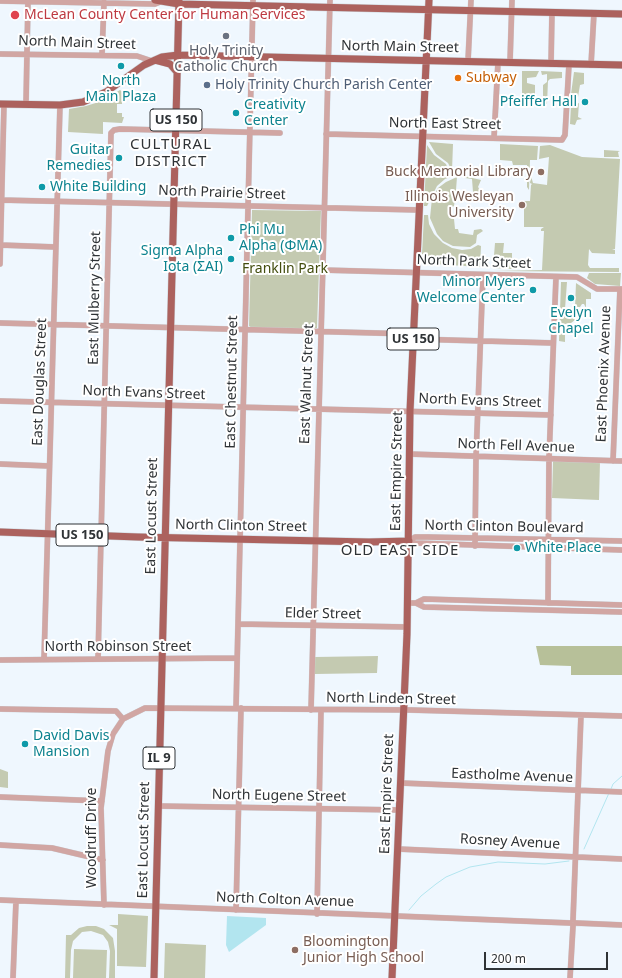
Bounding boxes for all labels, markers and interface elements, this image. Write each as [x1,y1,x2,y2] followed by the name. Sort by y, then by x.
[24,7,305,23] place label: McLean County Center for Human Services
[9,9,21,21] marker: McLean County Center for Human Services
[221,31,231,41] marker: Holy Trinity Catholic Church
[18,33,136,53] street label: North Main Street
[341,38,459,56] street label: North Main Street
[174,43,278,76] place label: Holy Trinity Catholic Church
[116,61,126,71] marker: North Main Plaza
[466,70,517,86] place label: Subway
[86,73,156,106] place label: North Main Plaza
[453,73,463,83] marker: Subway
[215,77,432,93] place label: Holy Trinity Church Parish Center
[202,80,212,90] marker: Holy Trinity Church Parish Center
[500,94,577,110] place label: Pfeiffer Hall
[244,97,306,130] place label: Creativity Center
[580,97,590,107] marker: Pfeiffer Hall
[231,108,241,118] marker: Creativity Center
[150,109,202,131] road number: US 150
[389,115,501,133] street label: North East Street
[130,136,212,171] district label: CULTURAL DISTRICT
[47,142,111,174] place label: Guitar Remedies
[114,153,124,163] marker: Guitar Remedies
[385,164,533,180] place label: Buck Memorial Library
[536,167,546,177] marker: Buck Memorial Library
[50,179,146,195] place label: White Building
[37,182,47,192] marker: White Building
[158,182,286,204] street label: North Prairie Street
[405,189,514,222] place label: Illinois Wesleyan University
[517,200,527,210] marker: Illinois Wesleyan University
[239,222,322,254] place label: Phi Mu Alpha (ΦΜΑ)
[85,231,105,365] street label: East Mulberry Street
[226,233,236,243] marker: Phi Mu Alpha (ΦΜΑ)
[141,243,223,276] place label: Sigma Alpha Iota (ΣΑΙ)
[416,252,532,272] street label: North Park Street
[226,254,236,264] marker: Sigma Alpha Iota (ΣΑΙ)
[242,261,328,277] park label: Franklin Park
[417,274,525,306] place label: Minor Myers Welcome Center
[528,285,538,295] marker: Minor Myers Welcome Center
[566,293,576,303] marker: Evelyn Chapel
[548,305,594,338] place label: Evelyn Chapel
[593,305,615,443] street label: East Phoenix Avenue
[222,315,242,449] street label: East Chestnut Street
[29,318,51,446] street label: East Douglas Street
[297,324,317,444] street label: East Walnut Street
[387,328,439,350] road number: US 150
[82,382,206,404] street label: North Evans Street
[418,390,542,412] street label: North Evans Street
[388,411,406,531] street label: East Empire Street
[457,436,575,456] street label: North Fell Avenue
[143,458,161,574] street label: East Locust Street
[175,516,307,536] street label: North Clinton Street
[424,517,584,537] street label: North Clinton Boulevard
[56,524,108,546] road number: US 150
[525,540,601,556] place label: White Place
[341,542,459,560] district label: OLD EAST SIDE
[512,543,522,553] marker: White Place
[285,605,361,623] street label: Elder Street
[45,639,191,655] street label: North Robinson Street
[326,689,456,709] street label: North Linden Street
[33,728,110,760] place label: David Davis Mansion
[377,734,397,854] street label: East Empire Street
[20,739,30,749] marker: David Davis Mansion
[143,747,175,769] road number: IL 9
[451,765,573,787] street label: Eastholme Avenue
[135,782,153,898] street label: East Locust Street
[212,786,346,806] street label: North Eugene Street
[84,788,100,888] street label: Woodruff Drive
[460,831,560,853] street label: Rosney Avenue
[216,889,354,911] street label: North Colton Avenue
[303,934,424,966] place label: Bloomington Junior High School
[486,944,610,970] scale bar
[290,945,300,955] marker: Bloomington Junior High School
[491,950,526,967] text: 200 m

